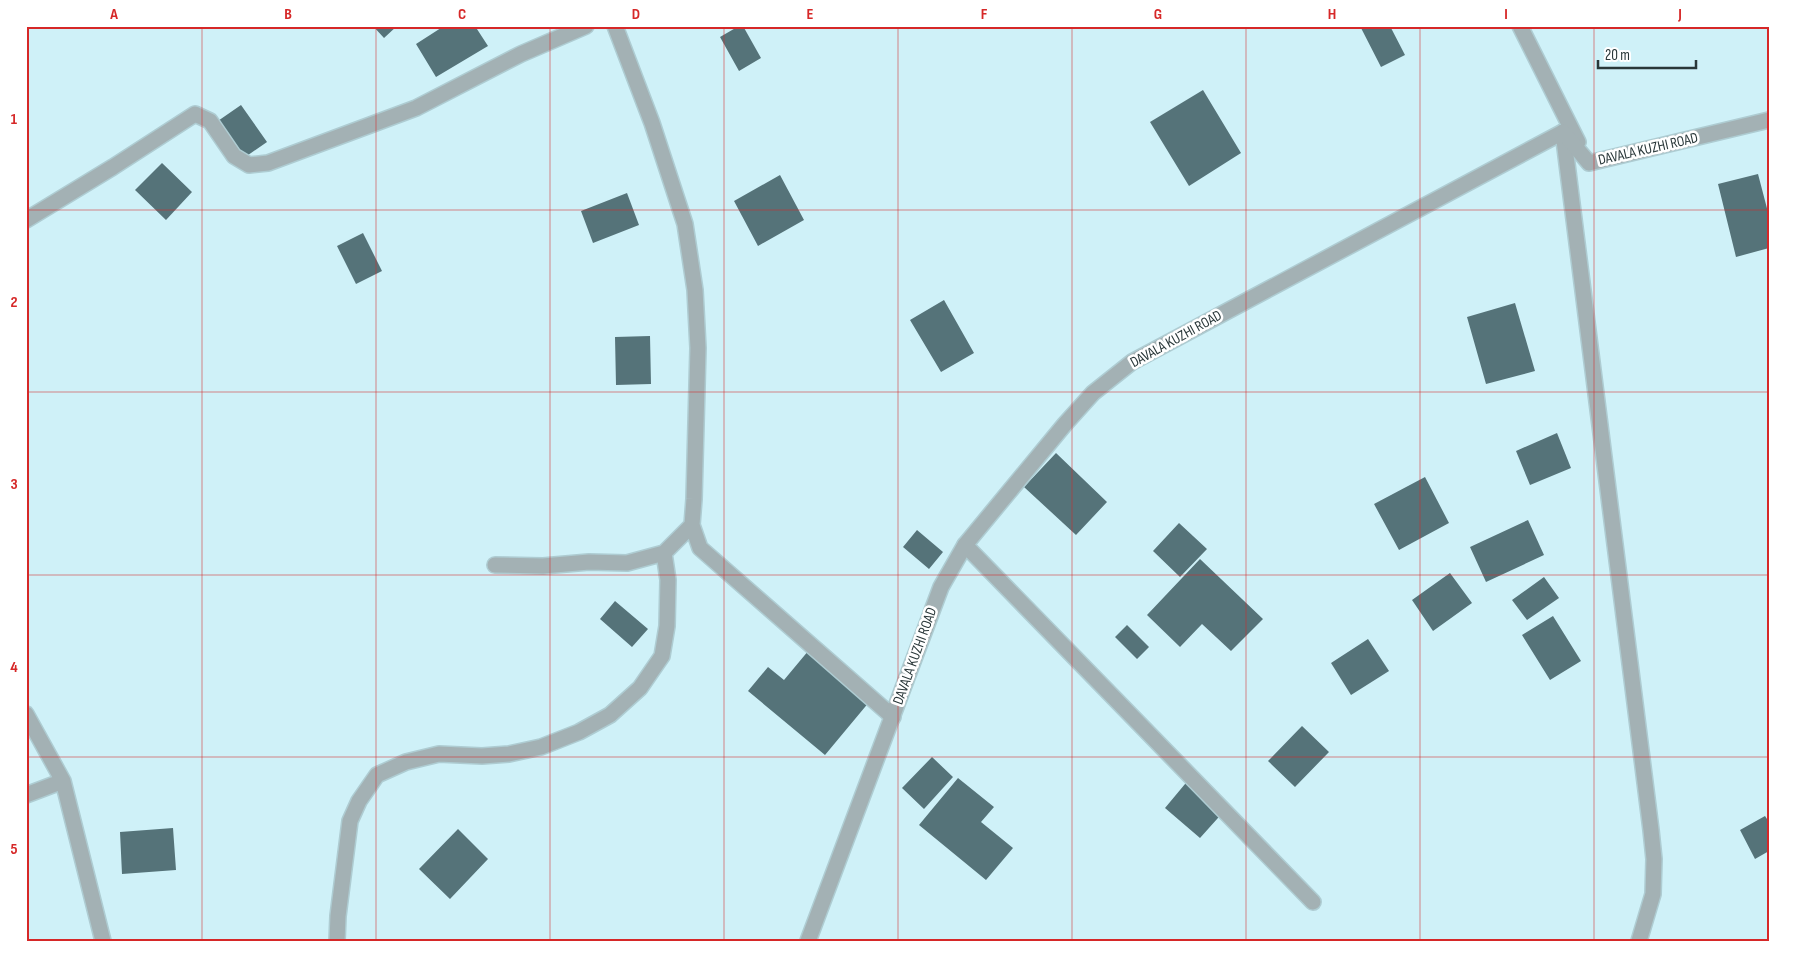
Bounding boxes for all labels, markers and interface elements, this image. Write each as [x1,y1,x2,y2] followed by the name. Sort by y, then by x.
[109,5,118,24] text: A
[284,5,292,24] text: B
[458,5,466,24] text: C
[632,5,640,24] text: D
[807,5,814,24] text: E
[981,5,988,24] text: F
[1154,5,1162,24] text: G
[1328,5,1336,24] text: H
[1504,5,1508,24] text: I
[1677,5,1682,24] text: J
[1598,38,1695,70] scale bar
[1605,46,1630,65] text: 20 m
[11,110,18,129] text: 1
[1596,128,1700,170] street label: DAVALA KUZHI ROAD
[10,293,18,312] text: 2
[1127,306,1225,372] street label: DAVALA KUZHI ROAD
[10,475,18,494] text: 3
[889,605,941,707] street label: DAVALA KUZHI ROAD
[10,658,18,677] text: 4
[10,840,18,859] text: 5

